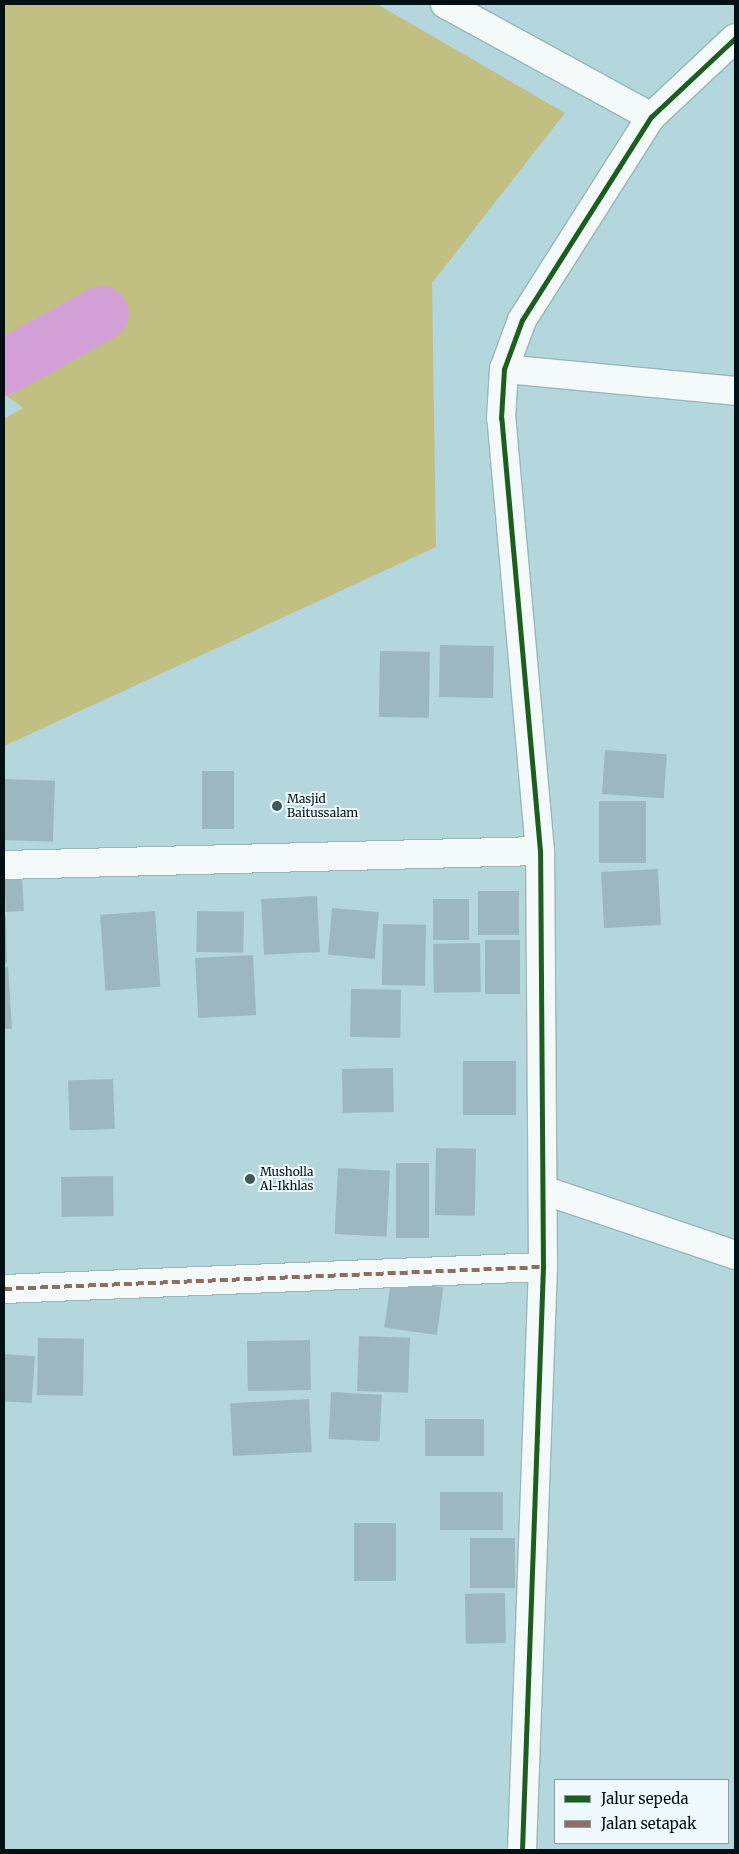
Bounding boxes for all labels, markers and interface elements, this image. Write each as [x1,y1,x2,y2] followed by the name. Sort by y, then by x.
[287,792,358,820] place label: Masjid Baitussalam
[271,800,283,812] marker: Masjid Baitussalam
[260,1165,313,1193] place label: Musholla Al-Ikhlas
[244,1173,256,1185] marker: Musholla Al-Ikhlas
[554,1779,729,1844] legend
[601,1789,688,1808] text: Jalur sepeda
[601,1814,696,1833] text: Jalan setapak

